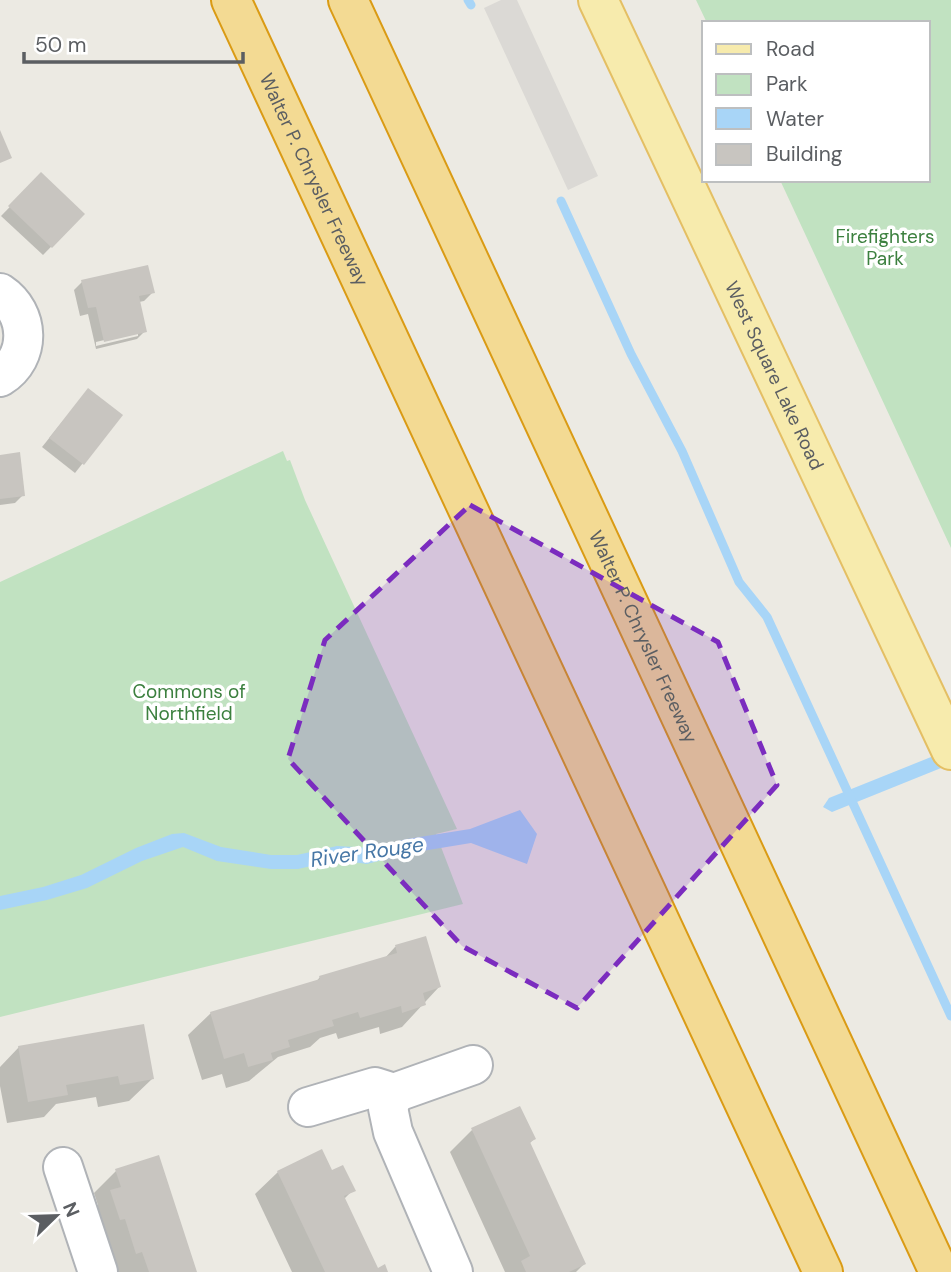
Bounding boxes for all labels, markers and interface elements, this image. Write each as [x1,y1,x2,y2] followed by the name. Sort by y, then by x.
[24,21,243,65] scale bar
[702,21,930,182] legend
[35,31,86,59] text: 50 m
[766,35,815,63] text: Road
[254,69,375,290] street label: Walter P. Chrysler Freeway
[766,70,808,98] text: Park
[766,105,824,133] text: Water
[766,140,843,168] text: Building
[836,224,934,271] park label: Firefighters Park
[719,277,829,474] street label: West Square Lake Road
[583,526,704,748] street label: Walter P. Chrysler Freeway
[132,679,246,726] park label: Commons of Northfield
[309,830,426,874] water label: River Rouge
[21,1181,91,1251] north arrow
[57,1198,85,1221] text: N

